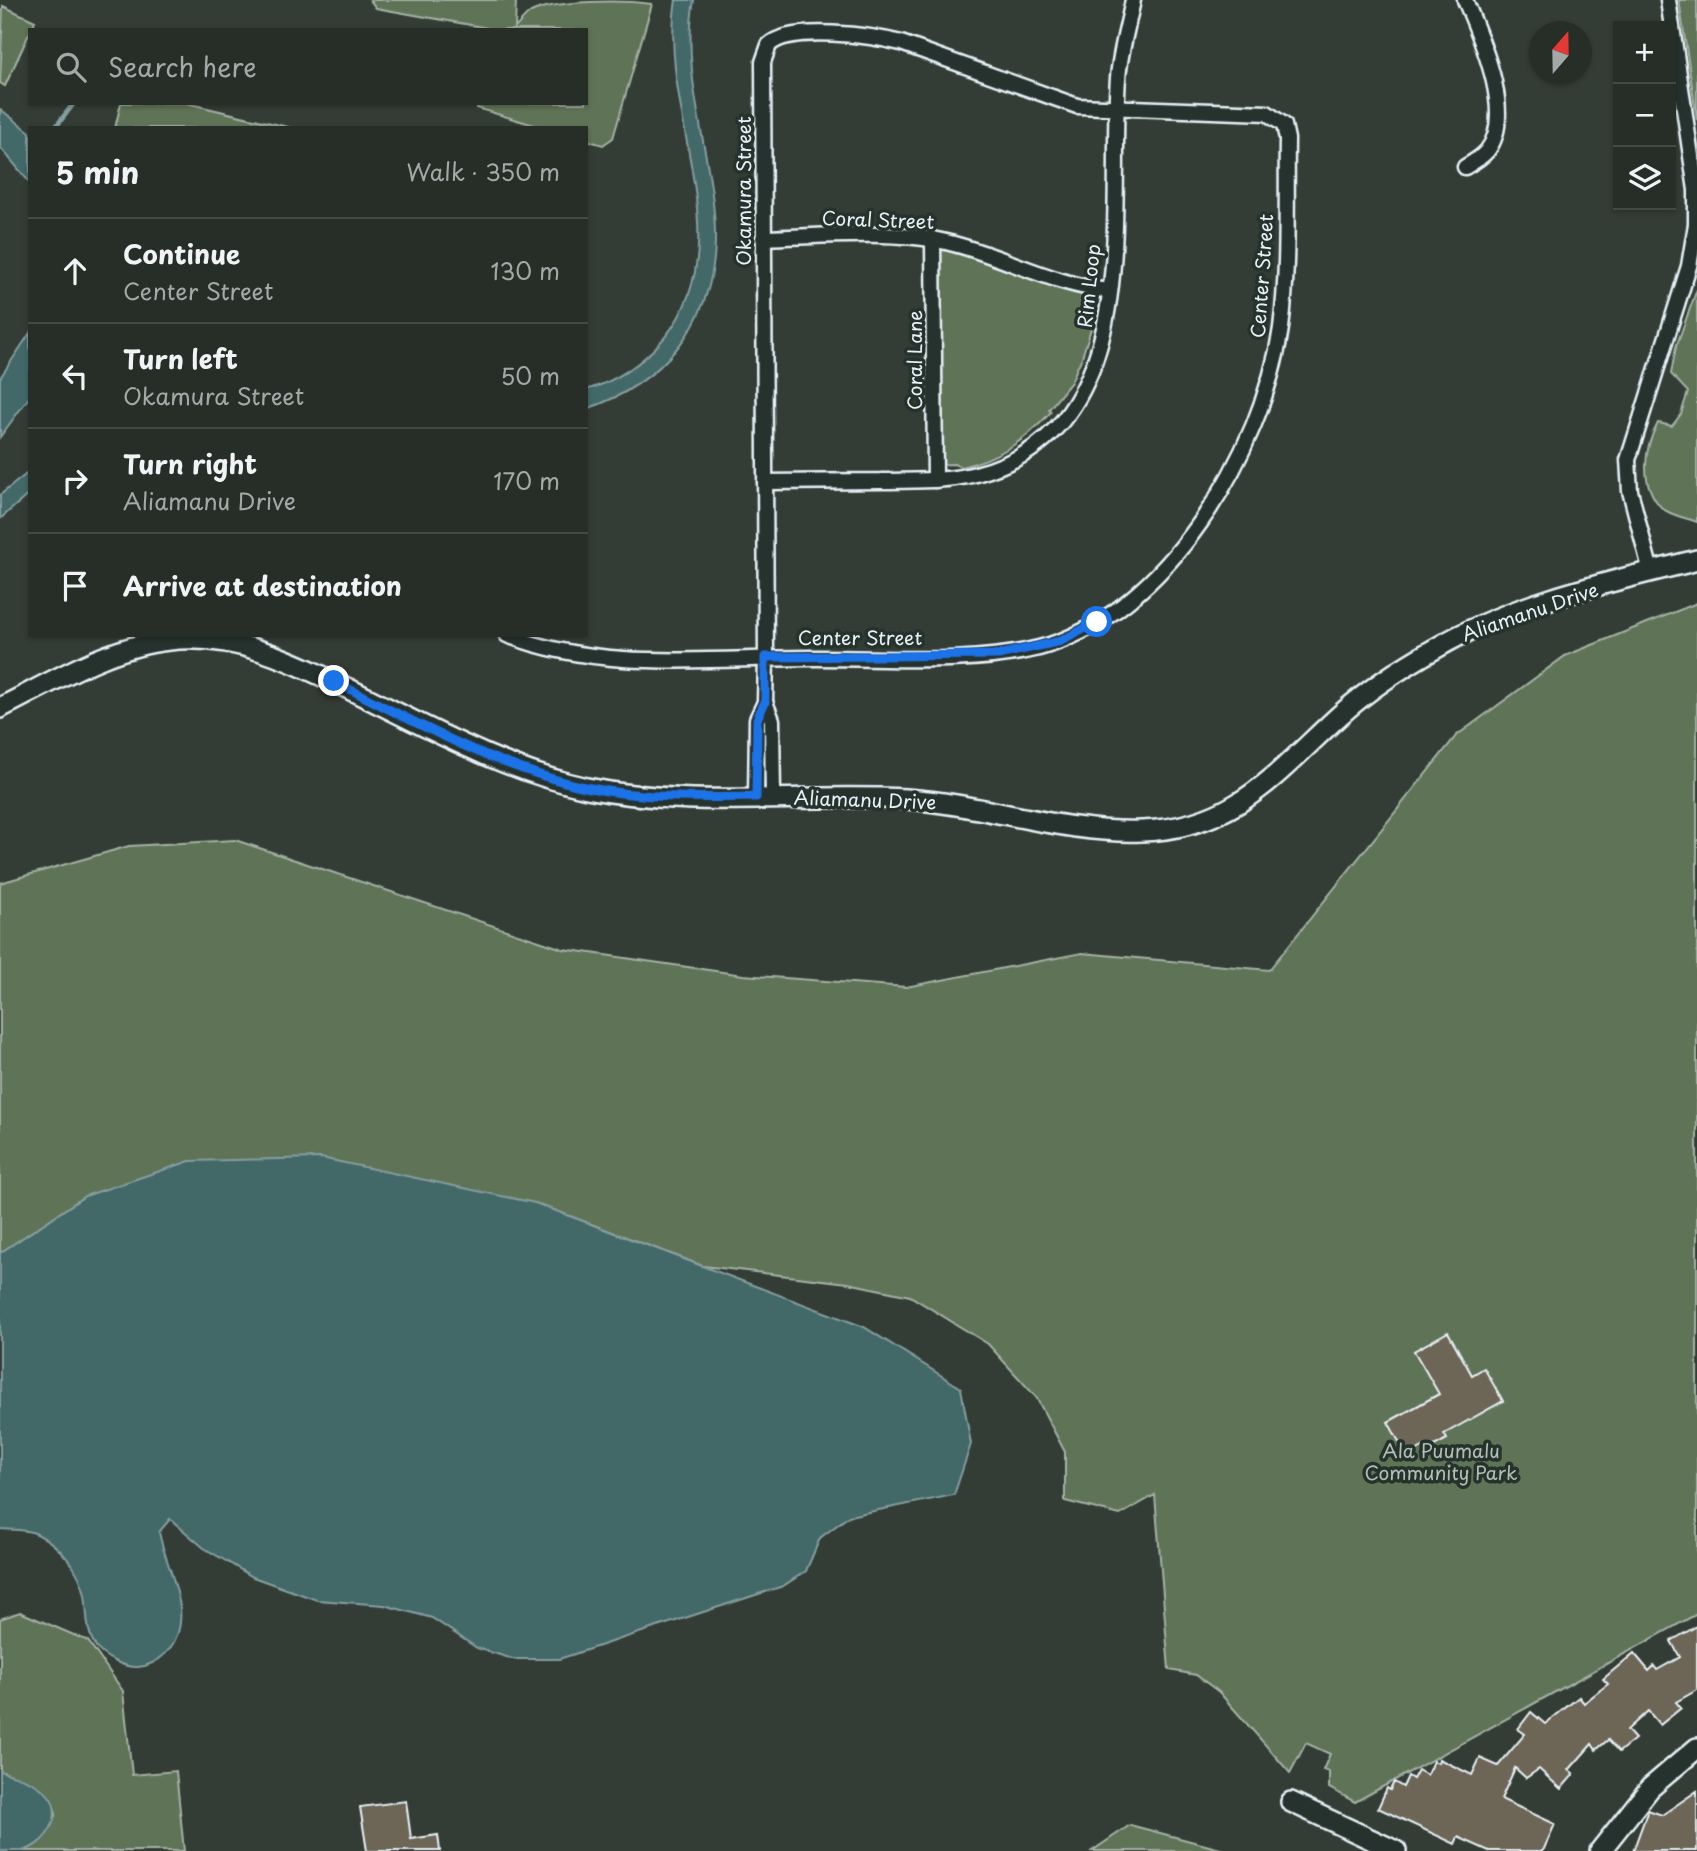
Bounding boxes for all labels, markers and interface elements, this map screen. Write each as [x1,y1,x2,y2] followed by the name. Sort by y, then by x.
[1529,21,1592,84] north arrow
[1613,21,1676,210] map controls
[1613,21,1676,84] button: +
[28,28,588,105] search box
[108,47,257,86] text: Search here
[52,48,90,86] icon: search
[1613,84,1676,147] button: −
[729,116,757,266] street label: Okamura Street
[1613,147,1676,210] button: layers
[56,149,139,194] text: 5 min
[407,154,560,189] text: Walk · 350 m
[821,203,935,235] street label: Coral Street
[1243,213,1279,339] street label: Center Street
[123,234,240,273] text: Continue
[1070,243,1106,329] street label: Rim Loop
[56,252,94,290] icon: ahead
[490,253,560,288] text: 130 m
[123,273,274,308] text: Center Street
[900,310,928,410] street label: Coral Lane
[123,339,238,378] text: Turn left
[56,357,94,395] icon: left
[500,358,560,393] text: 50 m
[123,378,304,413] text: Okamura Street
[123,444,257,483] text: Turn right
[56,462,94,500] icon: right
[493,463,560,498] text: 170 m
[123,483,296,518] text: Aliamanu Drive
[123,566,402,605] text: Arrive at destination
[56,567,94,605] icon: arrive
[1458,575,1602,648] street label: Aliamanu Drive
[1081,606,1112,637] route start
[798,623,922,651] street label: Center Street
[318,665,349,696] route end
[793,783,937,815] street label: Aliamanu Drive
[1364,1436,1518,1486] park label: Ala Puumalu Community Park

